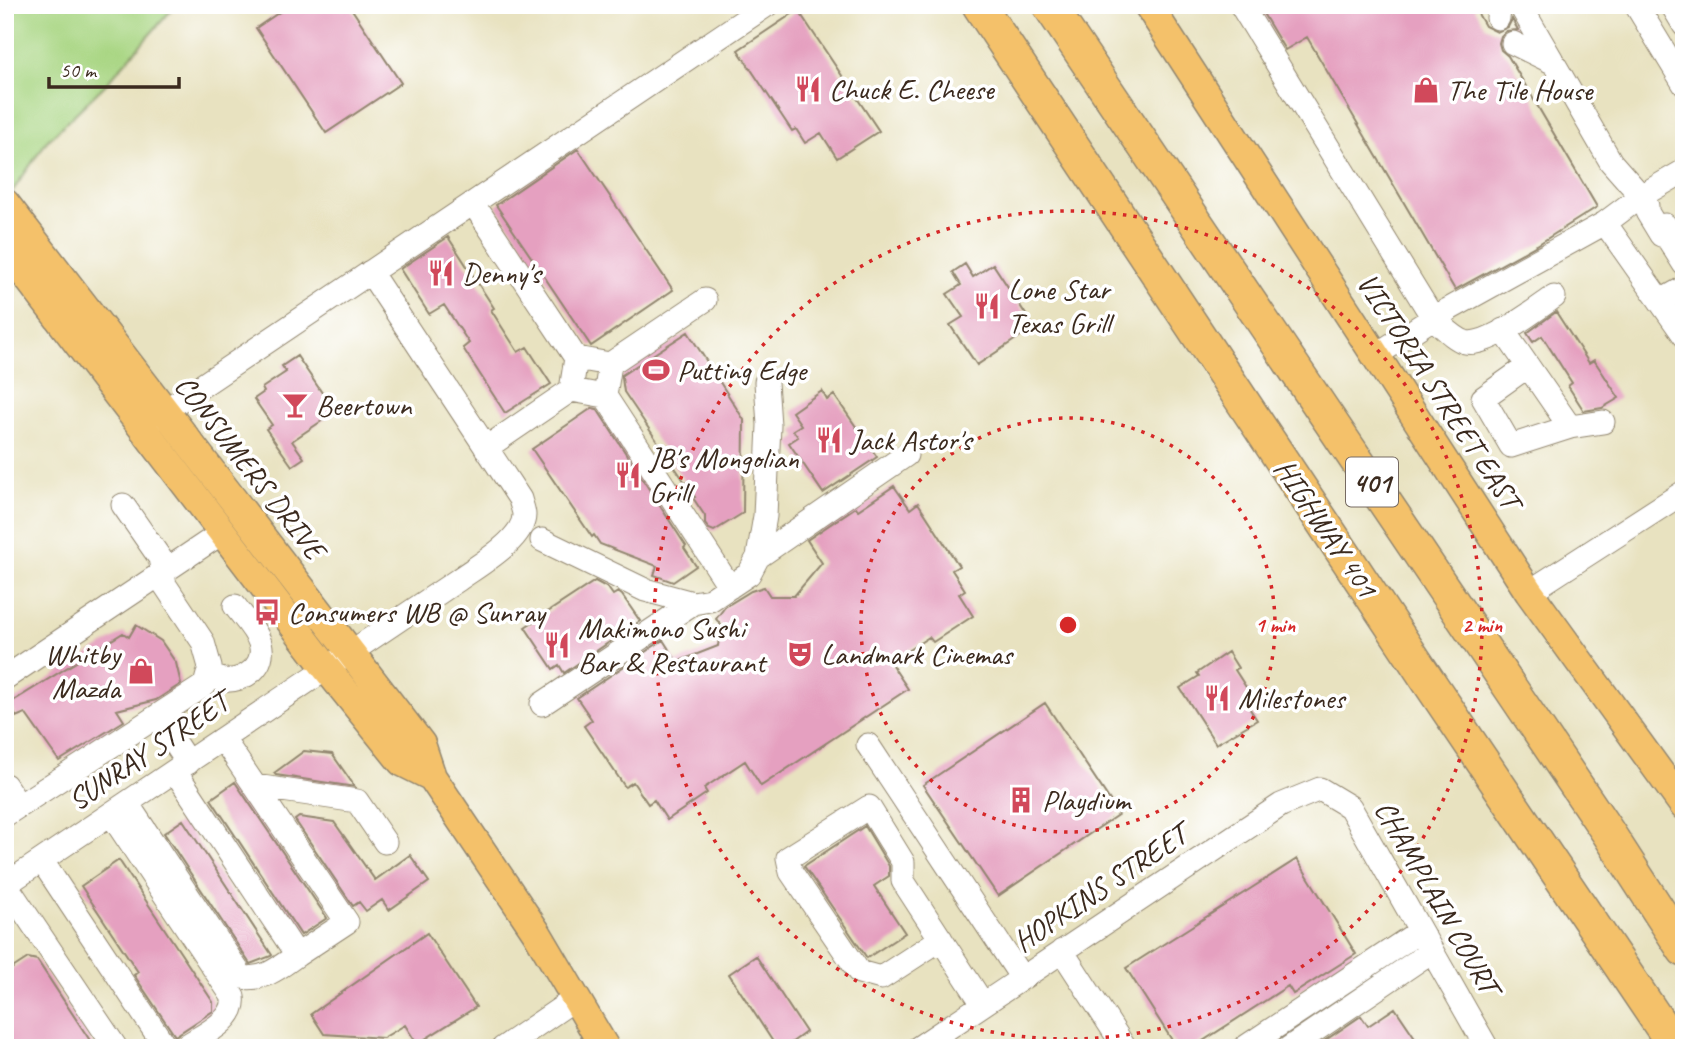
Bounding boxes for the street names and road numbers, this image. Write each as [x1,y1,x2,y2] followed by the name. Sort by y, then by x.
[1348,266,1533,521] street label: VICTORIA STREET EAST
[166,367,336,569] street label: CONSUMERS DRIVE
[1266,452,1387,606] street label: HIGHWAY 401
[1346,458,1398,506] road number: 401
[60,679,242,819] street label: SUNRAY STREET
[1366,794,1511,1007] street label: CHAMPLAIN COURT
[1006,812,1200,960] street label: HOPKINS STREET

